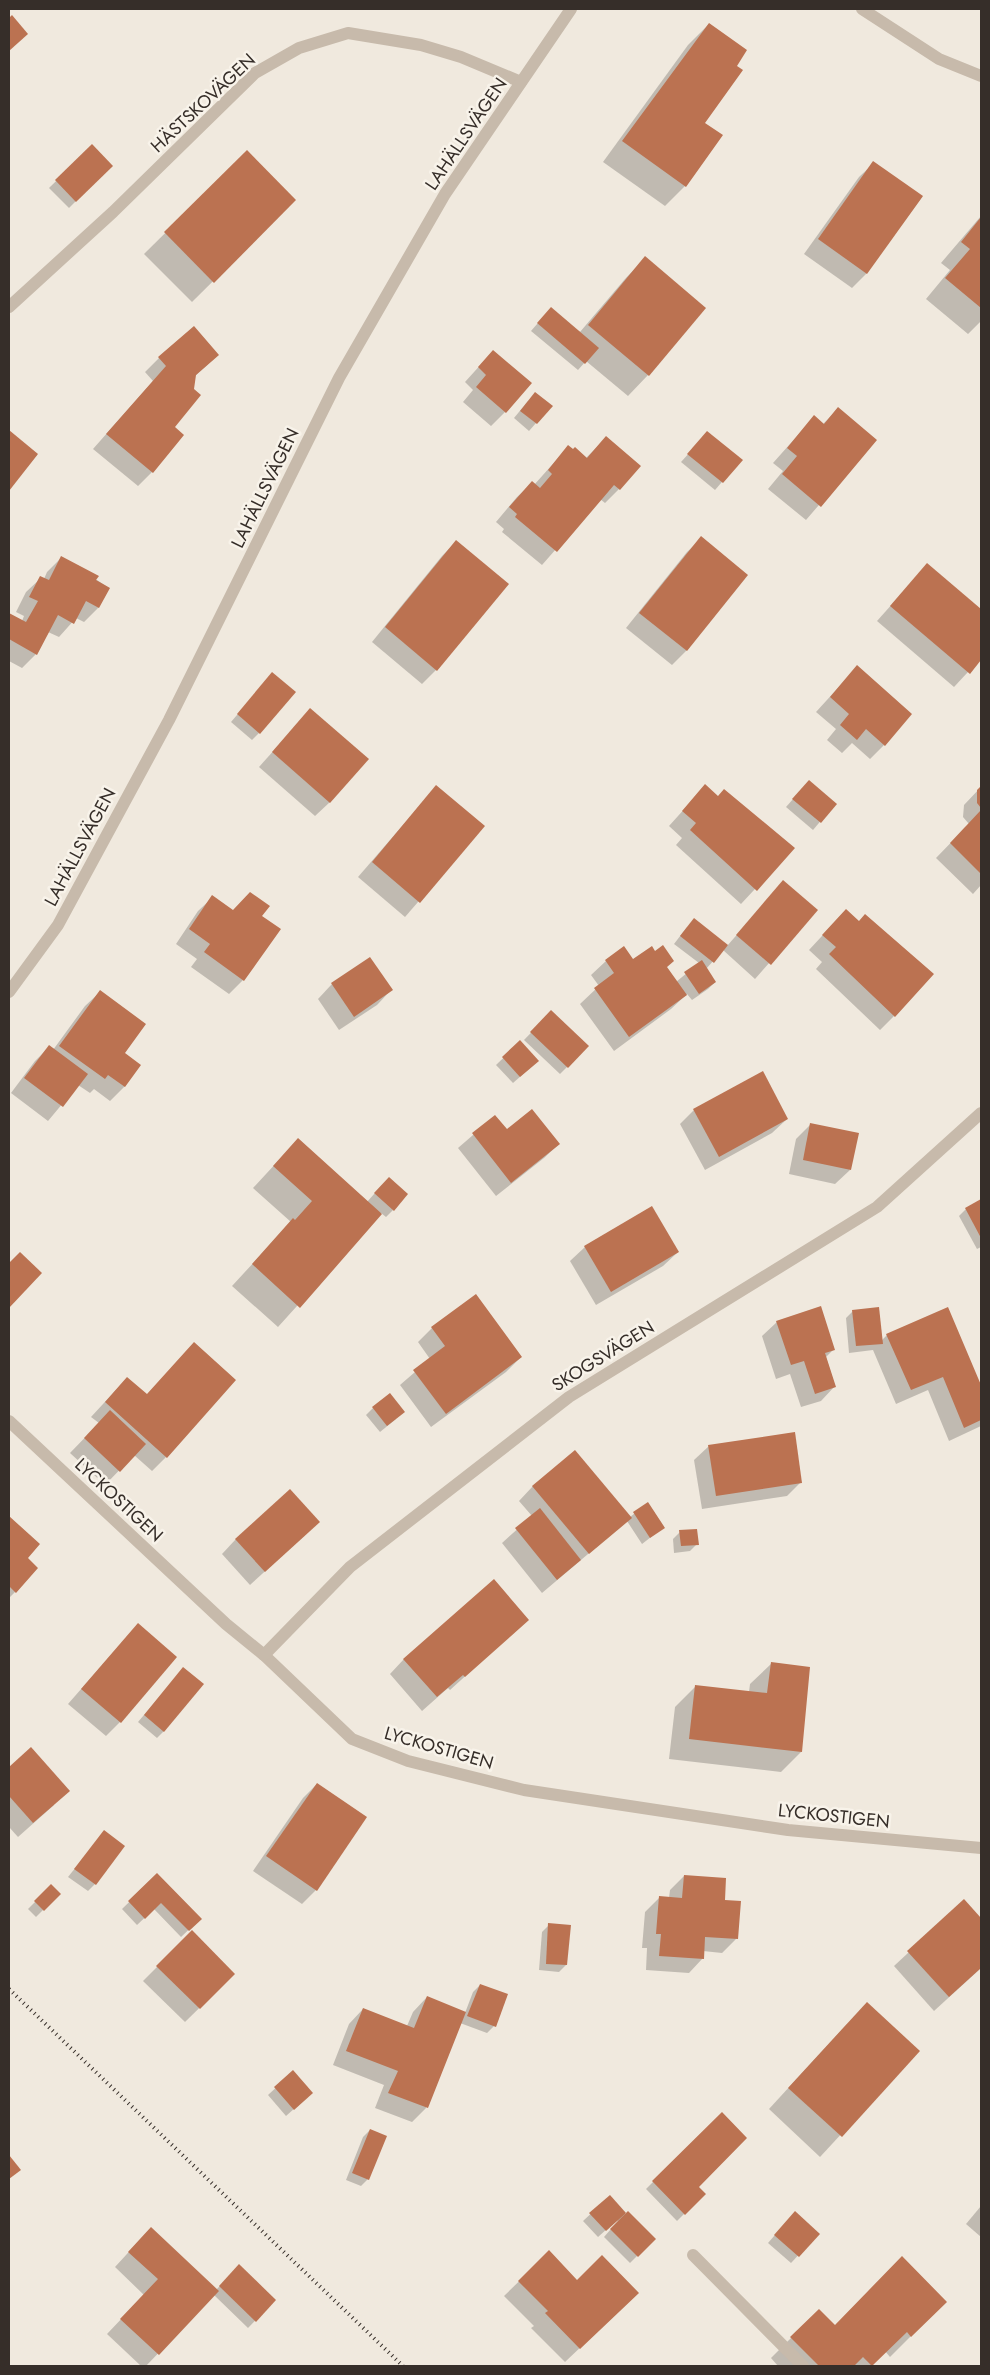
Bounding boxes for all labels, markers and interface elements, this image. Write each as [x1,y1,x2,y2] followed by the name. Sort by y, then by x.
[145,47,261,159] street label: HÄSTSKOVÄGEN
[419,73,513,195] street label: LAHÄLLSVÄGEN
[225,424,305,552] street label: LAHÄLLSVÄGEN
[38,783,122,911] street label: LAHÄLLSVÄGEN
[547,1314,659,1398] street label: SKOGSVÄGEN
[69,1452,169,1548] street label: LYCKOSTIGEN
[381,1720,497,1776] street label: LYCKOSTIGEN
[777,1797,891,1835] street label: LYCKOSTIGEN

